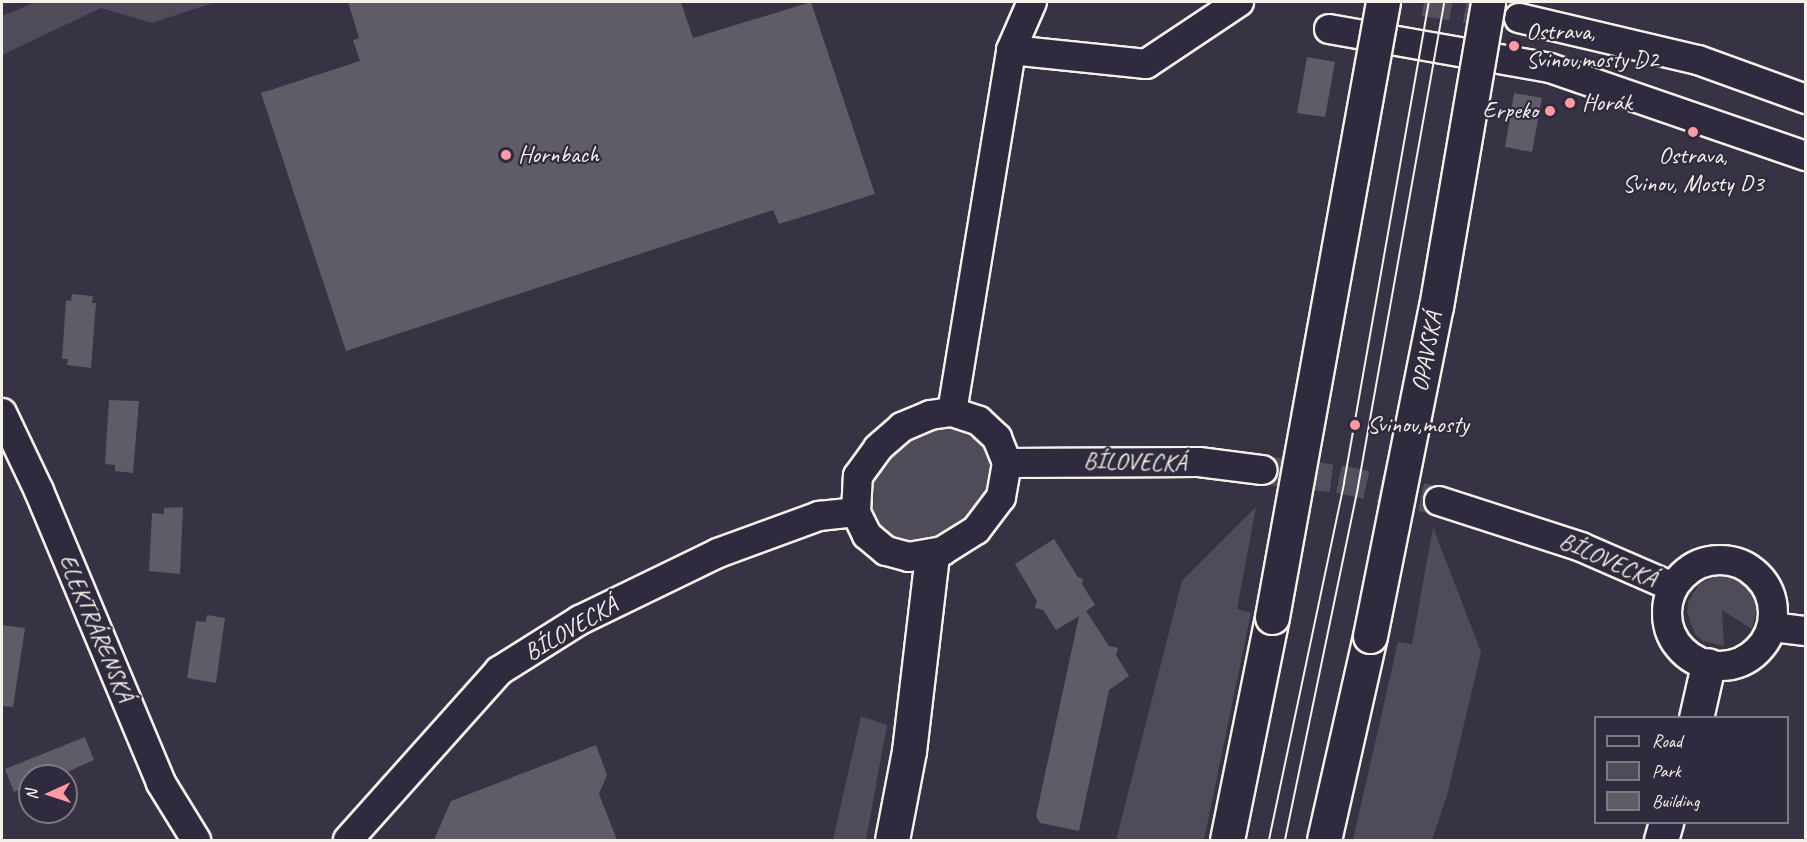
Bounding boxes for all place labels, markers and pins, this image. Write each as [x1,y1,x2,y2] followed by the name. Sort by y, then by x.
[1526,18,1658,74] place label: Ostrava, Svinov,mosty D2
[1507,39,1521,53] marker: Ostrava, Svinov,mosty D2
[1582,89,1632,117] place label: Horák
[1563,96,1577,110] marker: Horák
[1483,97,1538,125] place label: Erpeko
[1543,104,1557,118] marker: Erpeko
[1686,125,1700,139] marker: Ostrava, Svinov, Mosty D3
[518,141,599,169] place label: Hornbach
[1622,142,1764,198] place label: Ostrava, Svinov, Mosty D3
[499,148,513,162] marker: Hornbach
[1367,411,1469,439] place label: Svinov,mosty
[1348,418,1362,432] marker: Svinov,mosty

